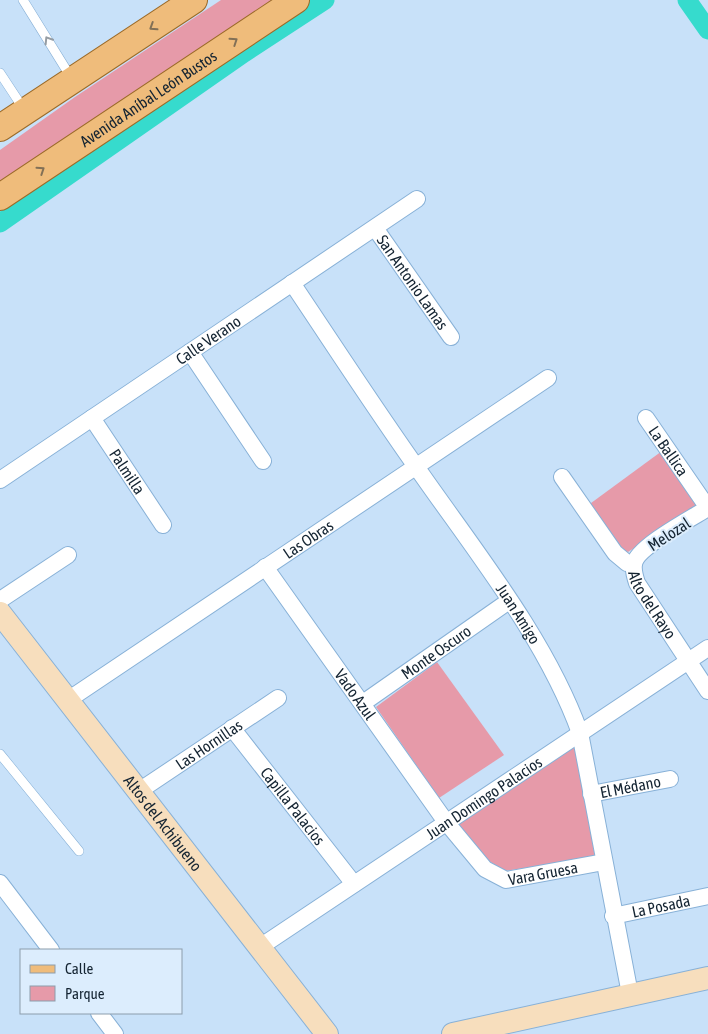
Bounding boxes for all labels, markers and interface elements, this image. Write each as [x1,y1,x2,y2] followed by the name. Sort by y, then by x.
[149,20,158,30] one-way arrow
[44,36,54,45] one-way arrow
[228,38,238,47] one-way arrow
[76,46,220,150] street label: Avenida Aníbal León Bustos
[35,167,44,177] one-way arrow
[374,231,452,333] street label: San Antonio Lamas
[172,312,244,368] street label: Calle Verano
[645,423,692,479] street label: La Ballica
[106,445,149,497] street label: Palmilla
[644,513,694,554] street label: Melozal
[280,516,337,562] street label: Las Obras
[625,569,680,642] street label: Alto del Rayo
[493,580,544,647] street label: Juan Amigo
[398,621,474,683] street label: Monte Oscuro
[331,665,380,724] street label: Vado Azul
[172,715,246,773] street label: Las Hornillas
[422,752,545,843] street label: Juan Domingo Palacios
[257,764,329,849] street label: Capilla Palacios
[120,772,206,875] street label: Altos del Achibueno
[598,772,662,801] street label: El Médano
[507,858,579,888] street label: Vara Gruesa
[630,891,692,921] street label: La Posada
[20,949,182,1014] legend
[65,960,94,977] text: Calle
[65,985,105,1002] text: Parque

